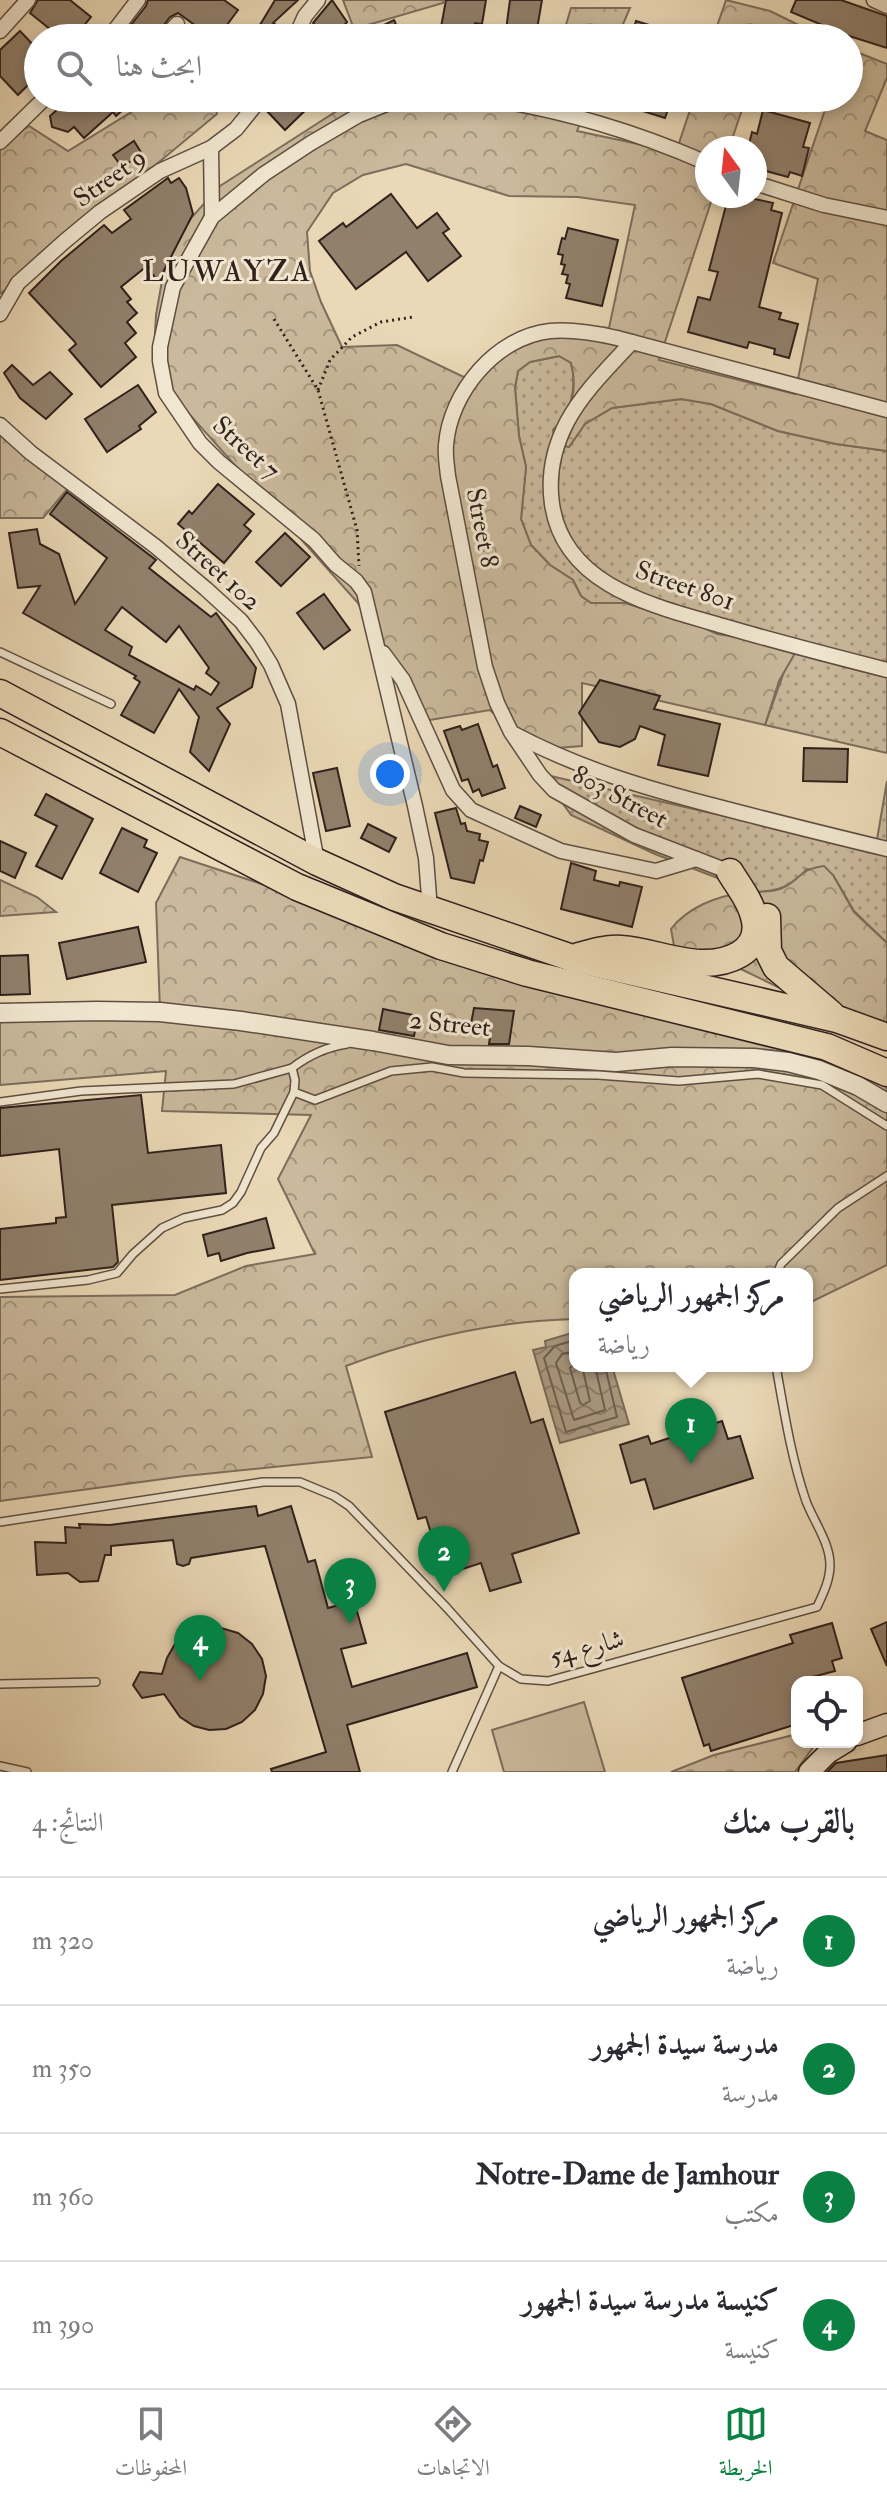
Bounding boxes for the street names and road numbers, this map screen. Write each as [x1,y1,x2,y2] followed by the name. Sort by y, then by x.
[67,142,153,214] street label: Street 9
[206,409,287,487] street label: Street 7
[459,486,505,570] street label: Street 8
[169,524,267,618] street label: Street 102
[631,554,739,618] street label: Street 801
[567,759,673,835] street label: 803 Street
[408,1004,492,1044] street label: 2 Street
[546,1623,629,1678] street label: شارع 54

